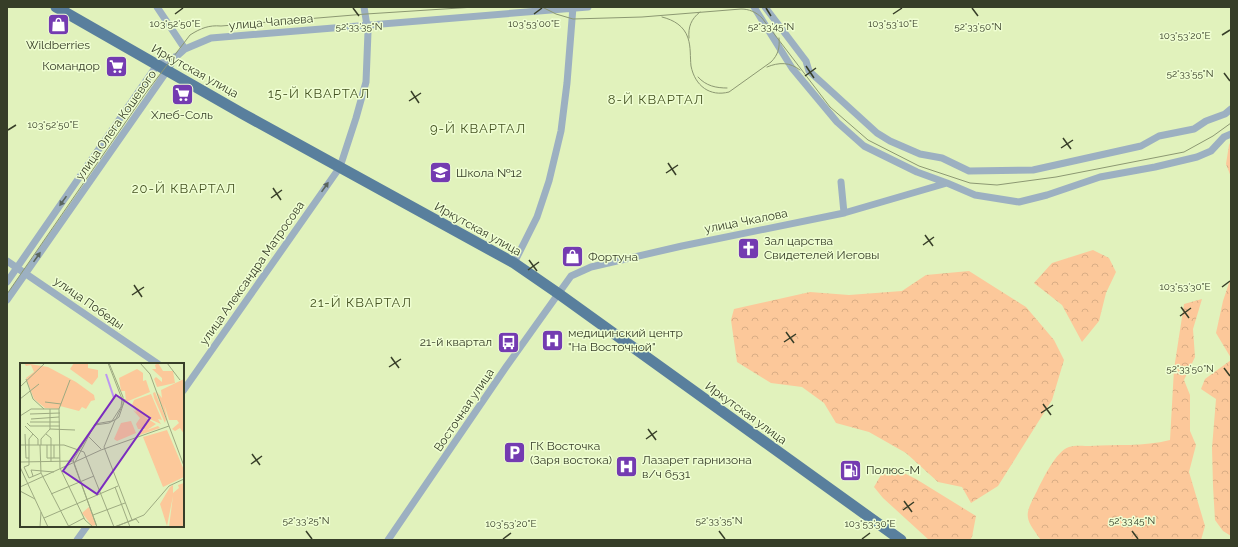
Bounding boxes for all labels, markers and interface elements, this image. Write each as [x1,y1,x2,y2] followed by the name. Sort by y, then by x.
[45,11,71,37] shop icon: Wildberries
[228,11,314,33] street label: улица Чапаева
[150,18,200,29] text: 103°52'50"E
[508,18,560,29] text: 103°53'00"E
[868,18,918,29] text: 103°53'10"E
[336,21,382,32] text: 52°33'35"N
[748,21,794,32] text: 52°33'45"N
[954,21,1002,32] text: 52°33'50"N
[1160,30,1210,41] text: 103°53'20"E
[26,38,90,52] place label: Wildberries
[149,41,241,101] street label: Иркутская улица
[103,53,129,79] supermarket icon: Командор
[42,59,100,73] place label: Командор
[73,67,159,183] street label: улица Олега Кошевого
[1167,68,1213,79] text: 52°33'55"N
[169,81,195,107] supermarket icon: Хлеб-Соль
[268,86,370,101] district label: 15-Й КВАРТАЛ
[608,92,704,107] district label: 8-Й КВАРТАЛ
[151,108,213,122] place label: Хлеб-Соль
[28,119,78,130] text: 103°52'50"E
[430,121,526,136] district label: 9-Й КВАРТАЛ
[427,160,453,186] school or university icon: Школа №12
[456,166,522,180] place label: Школа №12
[132,181,236,196] district label: 20-Й КВАРТАЛ
[321,182,329,192] one-way arrow
[59,196,67,206] one-way arrow
[197,198,307,348] street label: улица Александра Матросова
[432,199,524,259] street label: Иркутская улица
[703,206,789,236] street label: улица Чкалова
[764,234,879,262] place label: Зал царства Свидетелей Иеговы
[735,235,761,261] church icon: Зал царства Свидетелей Иеговы
[560,244,586,270] shop icon: Фортуна
[588,250,638,264] place label: Фортуна
[33,251,41,262] one-way arrow
[51,274,127,332] street label: улица Победы
[1159,281,1211,292] text: 103°53'30"E
[310,295,412,310] district label: 21-Й КВАРТАЛ
[568,326,683,354] place label: медицинский центр "На Восточной"
[540,327,566,353] hospital icon: медицинский центр "На Восточной"
[495,329,521,355] bus stop icon: 21-й квартал
[420,335,492,349] place label: 21-й квартал
[20,363,184,527] inset map
[1166,363,1214,374] text: 52°33'50"N
[431,366,497,454] street label: Восточная улица
[703,379,789,447] street label: Иркутская улица
[530,439,612,467] place label: ГК Восточка (Заря востока)
[501,440,527,466] parking icon: ГК Восточка (Заря востока)
[642,453,752,481] place label: Лазарет гарнизона в/ч 6531
[614,454,640,480] hospital icon: Лазарет гарнизона в/ч 6531
[838,457,864,483] fuel station icon: Полюс-М
[866,463,920,477] place label: Полюс-М
[283,515,329,526] text: 52°33'25"N
[696,515,742,526] text: 52°33'35"N
[1109,515,1155,526] text: 52°33'45"N
[486,518,536,529] text: 103°53'20"E
[844,518,896,529] text: 103°53'30"E

